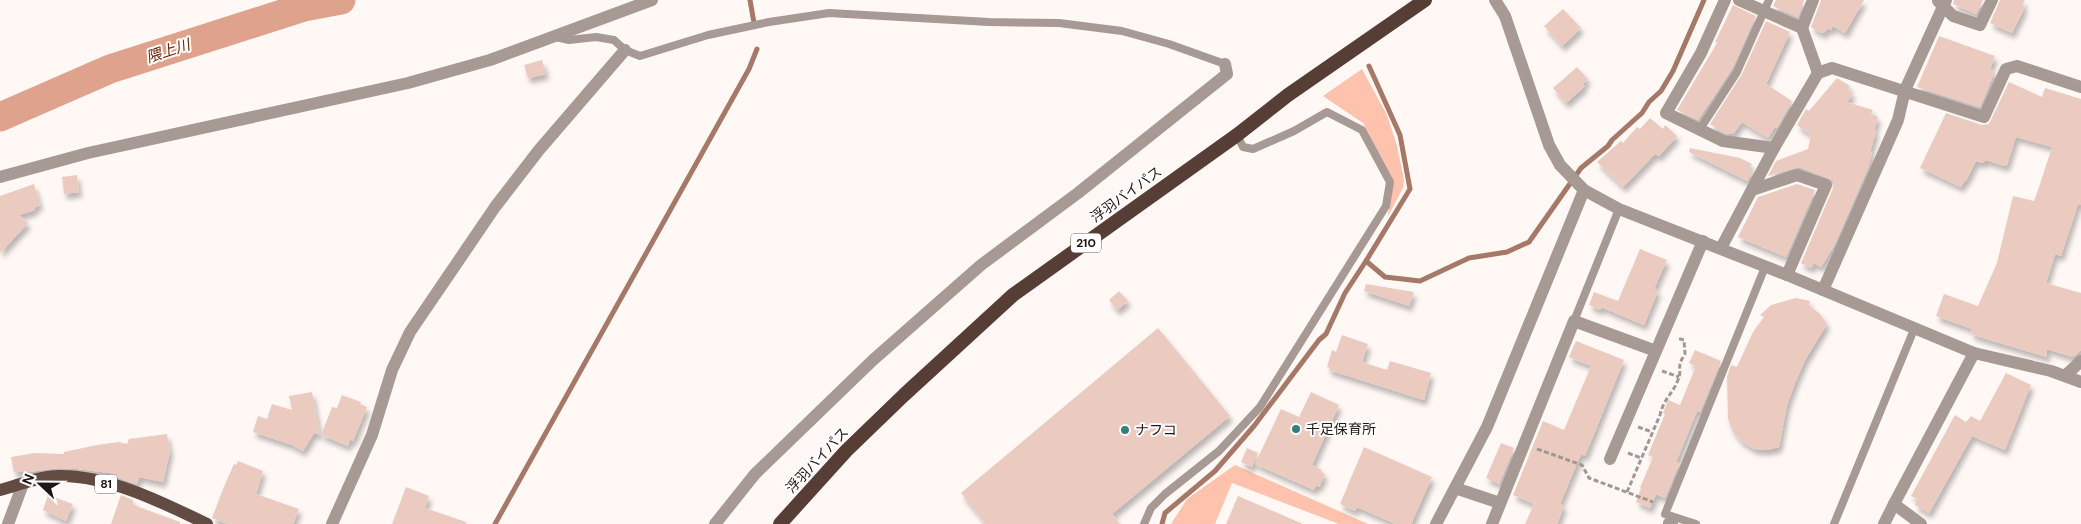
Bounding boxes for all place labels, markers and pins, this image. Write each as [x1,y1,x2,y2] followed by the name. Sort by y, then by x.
[1306,420,1376,438] place label: 千足保育所
[1135,421,1177,439] place label: ナフコ
[1290,423,1302,435] marker: 千足保育所
[1119,424,1131,436] marker: ナフコ

